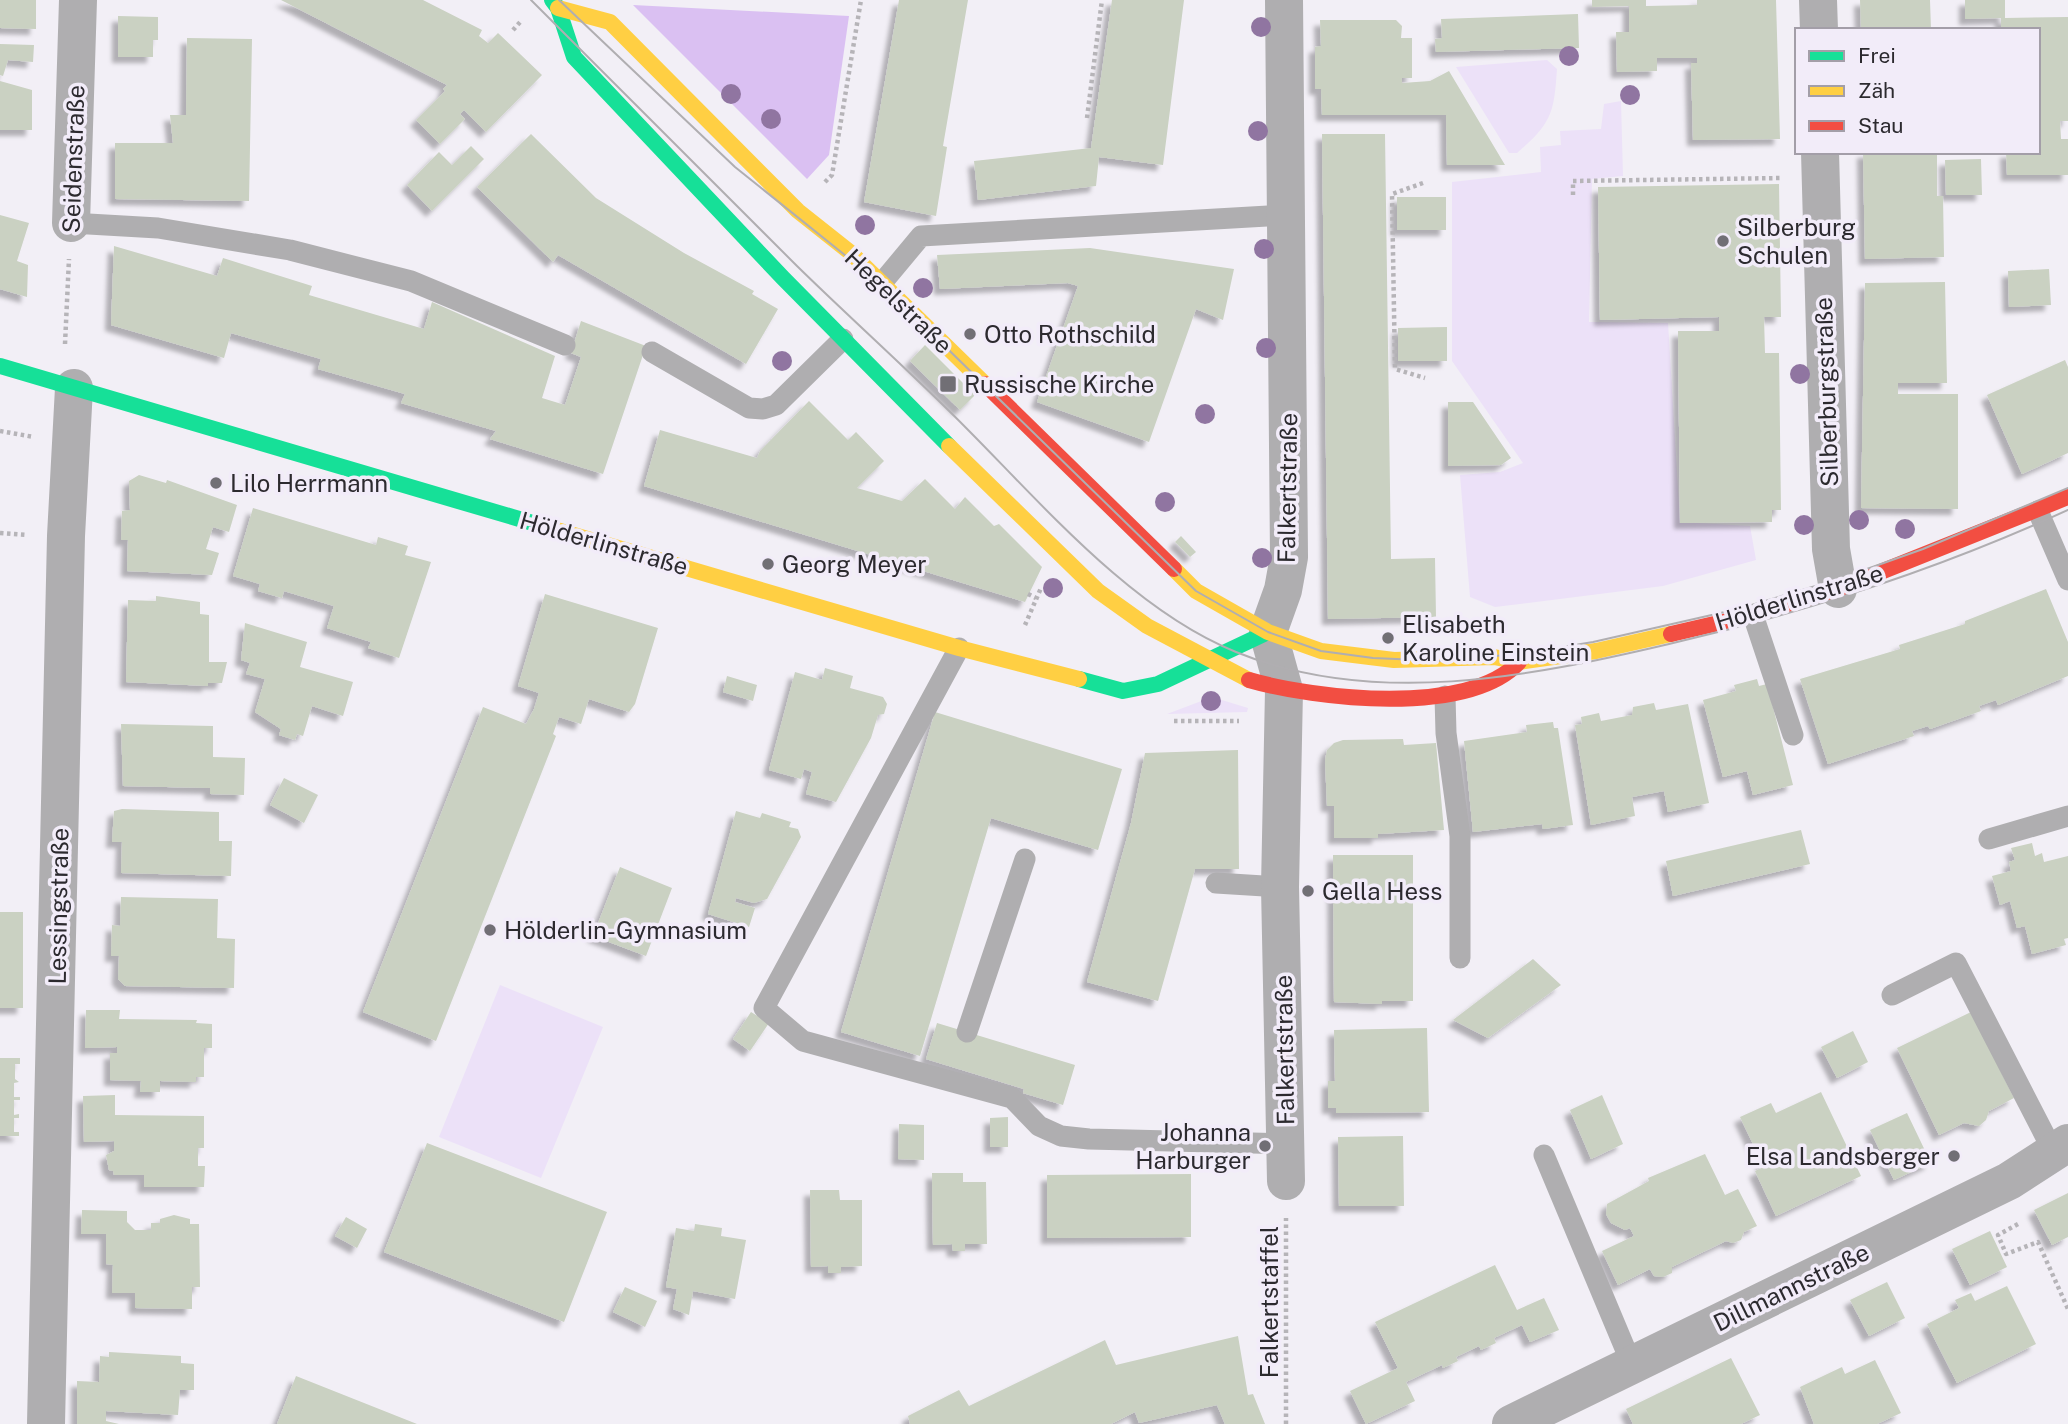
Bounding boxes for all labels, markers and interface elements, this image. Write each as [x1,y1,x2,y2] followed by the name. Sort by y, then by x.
[1795,28,2040,154] legend
[1858,43,1896,68] text: Frei
[1858,78,1895,103] text: Zäh
[56,84,90,234] street label: Seidenstraße
[1858,113,1904,138] text: Stau
[1737,213,1856,269] place label: Silberburg Schulen
[1715,233,1731,249] marker: Silberburg Schulen
[840,243,958,359] street label: Hegelstraße
[1809,297,1843,487] street label: Silberburgstraße
[984,320,1156,348] place label: Otto Rothschild
[962,326,978,342] marker: Otto Rothschild
[964,370,1154,398] place label: Russische Kirche
[938,374,958,394] marker: Russische Kirche
[1272,413,1302,563] street label: Falkertstraße
[230,469,388,497] place label: Lilo Herrmann
[208,475,224,491] marker: Lilo Herrmann
[517,506,691,580] street label: Hölderlinstraße
[782,550,927,578] place label: Georg Meyer
[760,556,776,572] marker: Georg Meyer
[1712,558,1886,636] street label: Hölderlinstraße
[1402,610,1589,666] place label: Elisabeth Karoline Einstein
[1380,630,1396,646] marker: Elisabeth Karoline Einstein
[43,827,73,985] street label: Lessingstraße
[1322,877,1442,905] place label: Gella Hess
[1300,883,1316,899] marker: Gella Hess
[504,916,747,944] place label: Hölderlin-Gymnasium
[482,922,498,938] marker: Hölderlin-Gymnasium
[1269,975,1299,1125] street label: Falkertstraße
[1135,1118,1251,1174] place label: Johanna Harburger
[1257,1138,1273,1154] marker: Johanna Harburger
[1746,1142,1940,1170] place label: Elsa Landsberger
[1946,1148,1962,1164] marker: Elsa Landsberger
[1255,1226,1283,1378] street label: Falkertstaffel
[1709,1237,1873,1337] street label: Dillmannstraße

